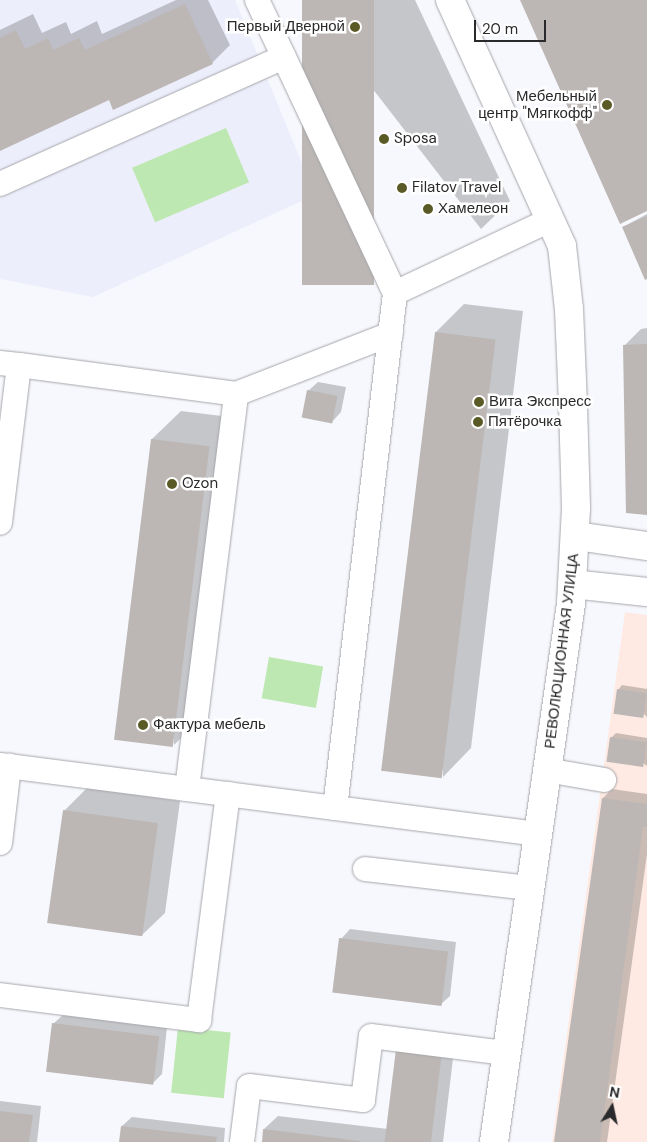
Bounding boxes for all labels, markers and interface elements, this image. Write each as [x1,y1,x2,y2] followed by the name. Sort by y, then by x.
[477,10,550,42] scale bar
[227,18,345,36] place label: Первый Дверной
[482,19,518,39] text: 20 m
[349,21,361,33] marker: Первый Дверной
[478,87,597,122] place label: Мебельный центр "Мягкофф"
[601,99,613,111] marker: Мебельный центр "Мягкофф"
[394,130,437,148] place label: Sposa
[378,133,390,145] marker: Sposa
[412,179,501,197] place label: Filatov Travel
[396,182,408,194] marker: Filatov Travel
[438,200,508,218] place label: Хамелеон
[422,203,434,215] marker: Хамелеон
[489,393,591,411] place label: Вита Экспресс
[473,396,485,408] marker: Вита Экспресс
[488,413,562,431] place label: Пятёрочка
[472,416,484,428] marker: Пятёрочка
[182,475,218,493] place label: Ozon
[166,478,178,490] marker: Ozon
[541,552,583,750] street label: РЕВОЛЮЦИОННАЯ УЛИЦА
[153,716,266,734] place label: Фактура мебель
[137,719,149,731] marker: Фактура мебель
[587,1082,637,1132] north arrow
[608,1082,621,1102] text: N

